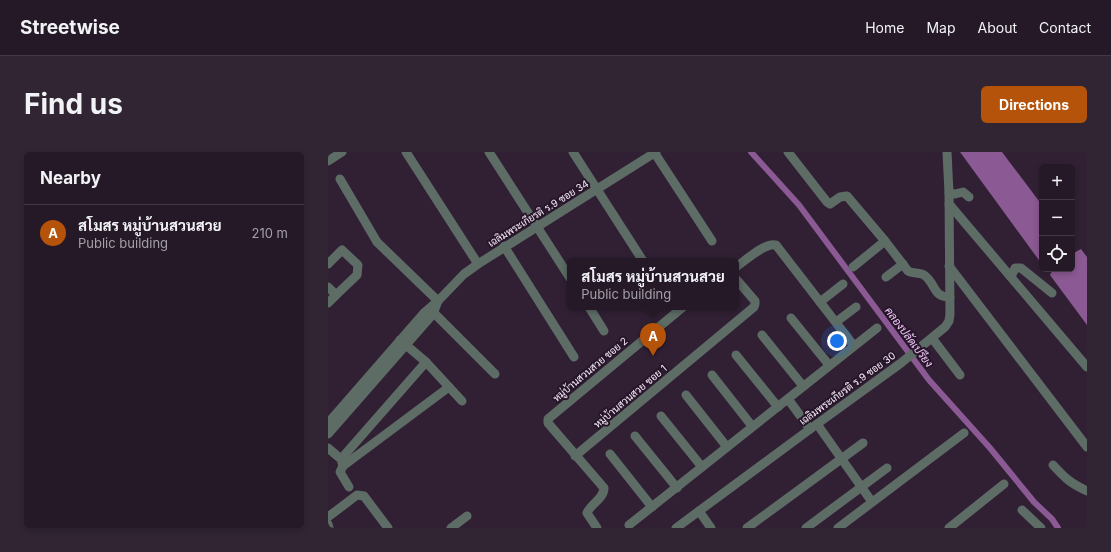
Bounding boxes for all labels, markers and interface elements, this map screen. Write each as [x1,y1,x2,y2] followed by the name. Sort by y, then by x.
[20,16,120,39] text: Streetwise
[865,19,904,36] text: Home
[926,19,956,36] text: Map
[978,19,1017,36] text: About
[1039,19,1091,36] text: Contact
[981,86,1087,123] button: Directions
[24,87,123,121] text: Find us
[1039,164,1075,272] map controls
[1039,164,1075,200] button: +
[40,168,101,188] text: Nearby
[486,177,590,249] street label: เฉลิมพระเกียรติ ร.9 ซอย 34
[1039,200,1075,236] button: −
[78,216,222,235] text: สโมสร หมู่บ้านสวนสวย
[48,225,58,241] text: A
[252,225,288,241] text: 210 m
[78,235,168,251] text: Public building
[1039,236,1075,272] button: locate
[567,258,739,310] popup
[581,267,725,286] text: สโมสร หมู่บ้านสวนสวย
[581,286,671,302] text: Public building
[882,304,937,370] water label: คลองปลัดเปรียง
[640,323,666,356] pin: A
[827,331,847,351] your location
[550,334,631,405] street label: หมู่บ้านสวนสวย ซอย 2
[796,349,898,427] street label: เฉลิมพระเกียรติ ร.9 ซอย 30
[591,362,670,432] street label: หมู่บ้านสวนสวย ซอย 1

